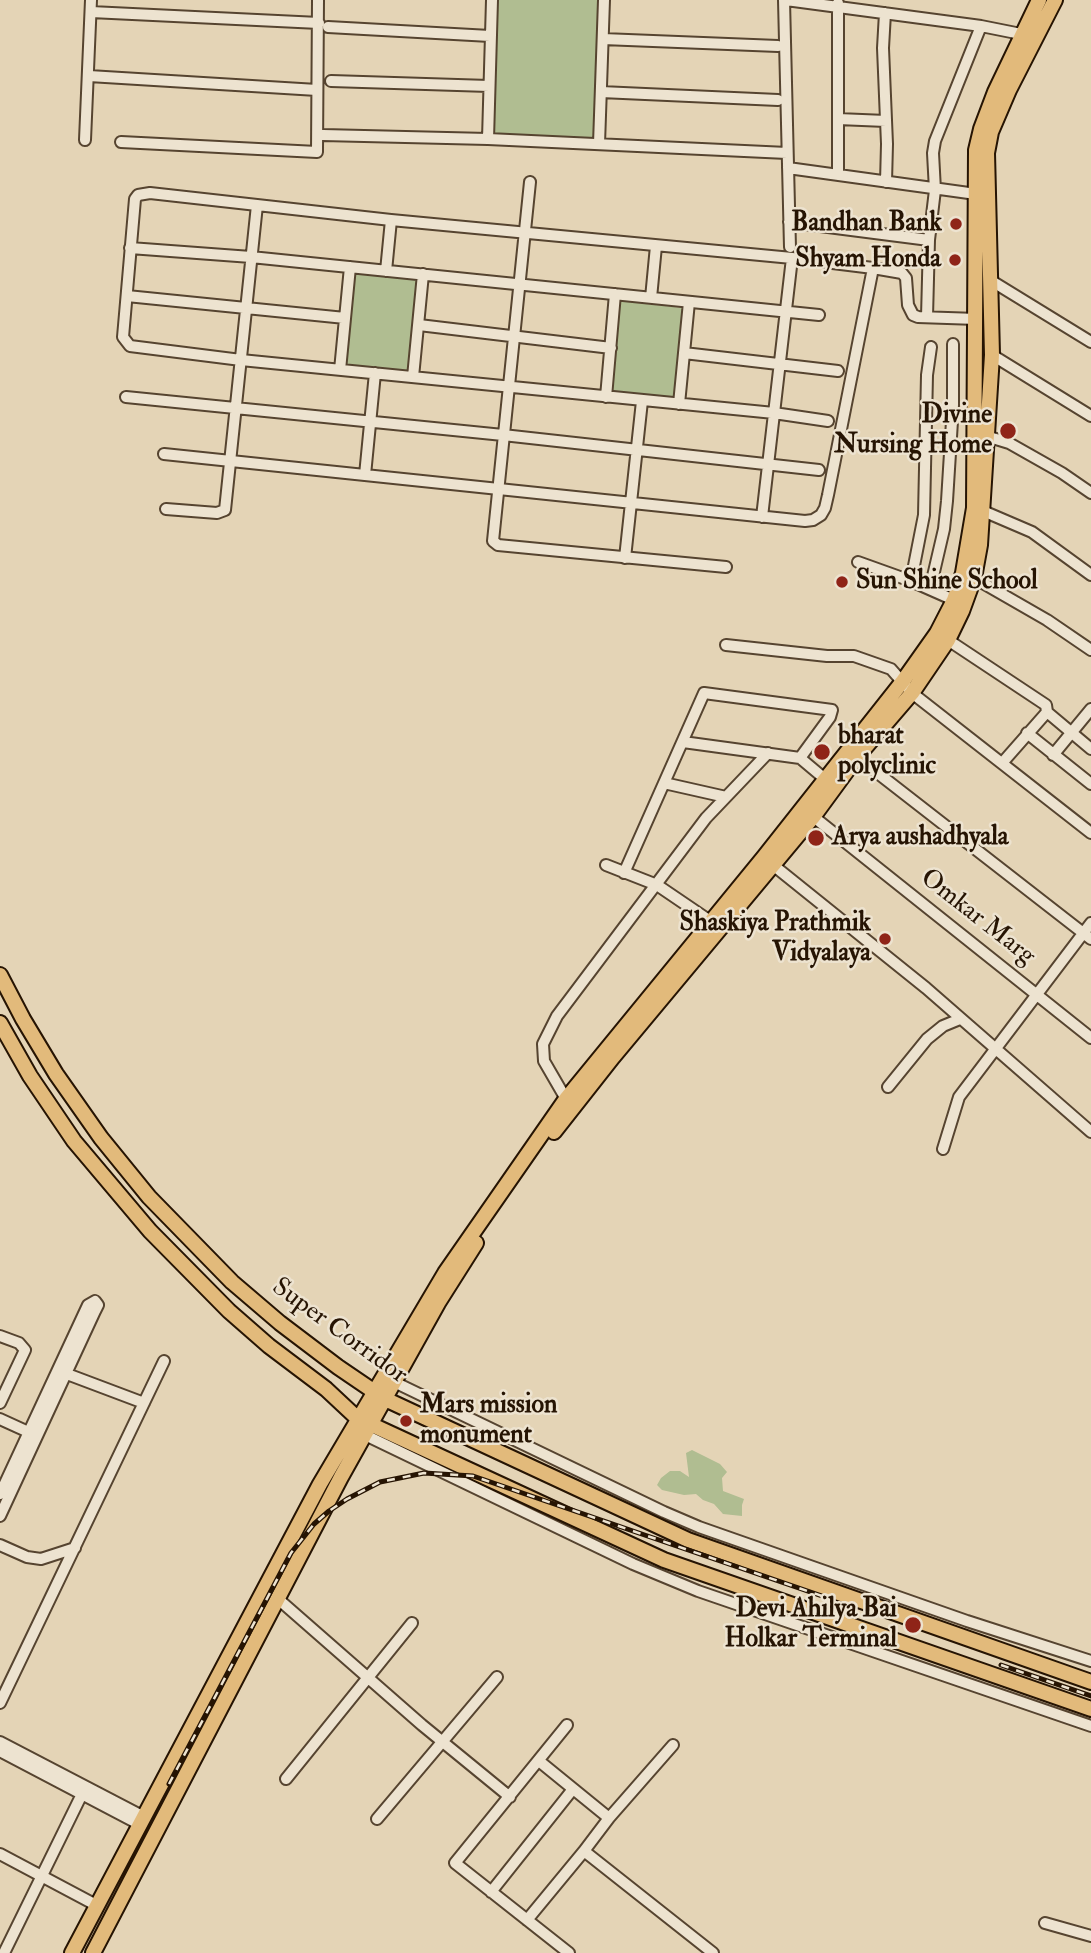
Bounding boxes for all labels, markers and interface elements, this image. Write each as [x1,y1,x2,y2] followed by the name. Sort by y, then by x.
[791,208,942,240] place label: Bandhan Bank
[948,216,964,232] marker: Bandhan Bank
[795,244,941,276] place label: Shyam Honda
[947,252,963,268] marker: Shyam Honda
[834,400,992,462] place label: Divine Nursing Home
[998,421,1018,441] marker: Divine Nursing Home
[856,566,1038,598] place label: Sun Shine School
[834,574,850,590] marker: Sun Shine School
[838,721,936,782] place label: bharat polyclinic
[812,742,832,762] marker: bharat polyclinic
[832,822,1009,854] place label: Arya aushadhyala
[806,828,826,848] marker: Arya aushadhyala
[913,863,1041,973] street label: Omkar Marg
[680,908,871,970] place label: Shaskiya Prathmik Vidyalaya
[877,931,893,947] marker: Shaskiya Prathmik Vidyalaya
[265,1272,413,1392] street label: Super Corridor
[420,1390,557,1452] place label: Mars mission monument
[398,1413,414,1429] marker: Mars mission monument
[725,1594,897,1656] place label: Devi Ahilya Bai Holkar Terminal
[903,1615,923,1635] marker: Devi Ahilya Bai Holkar Terminal

